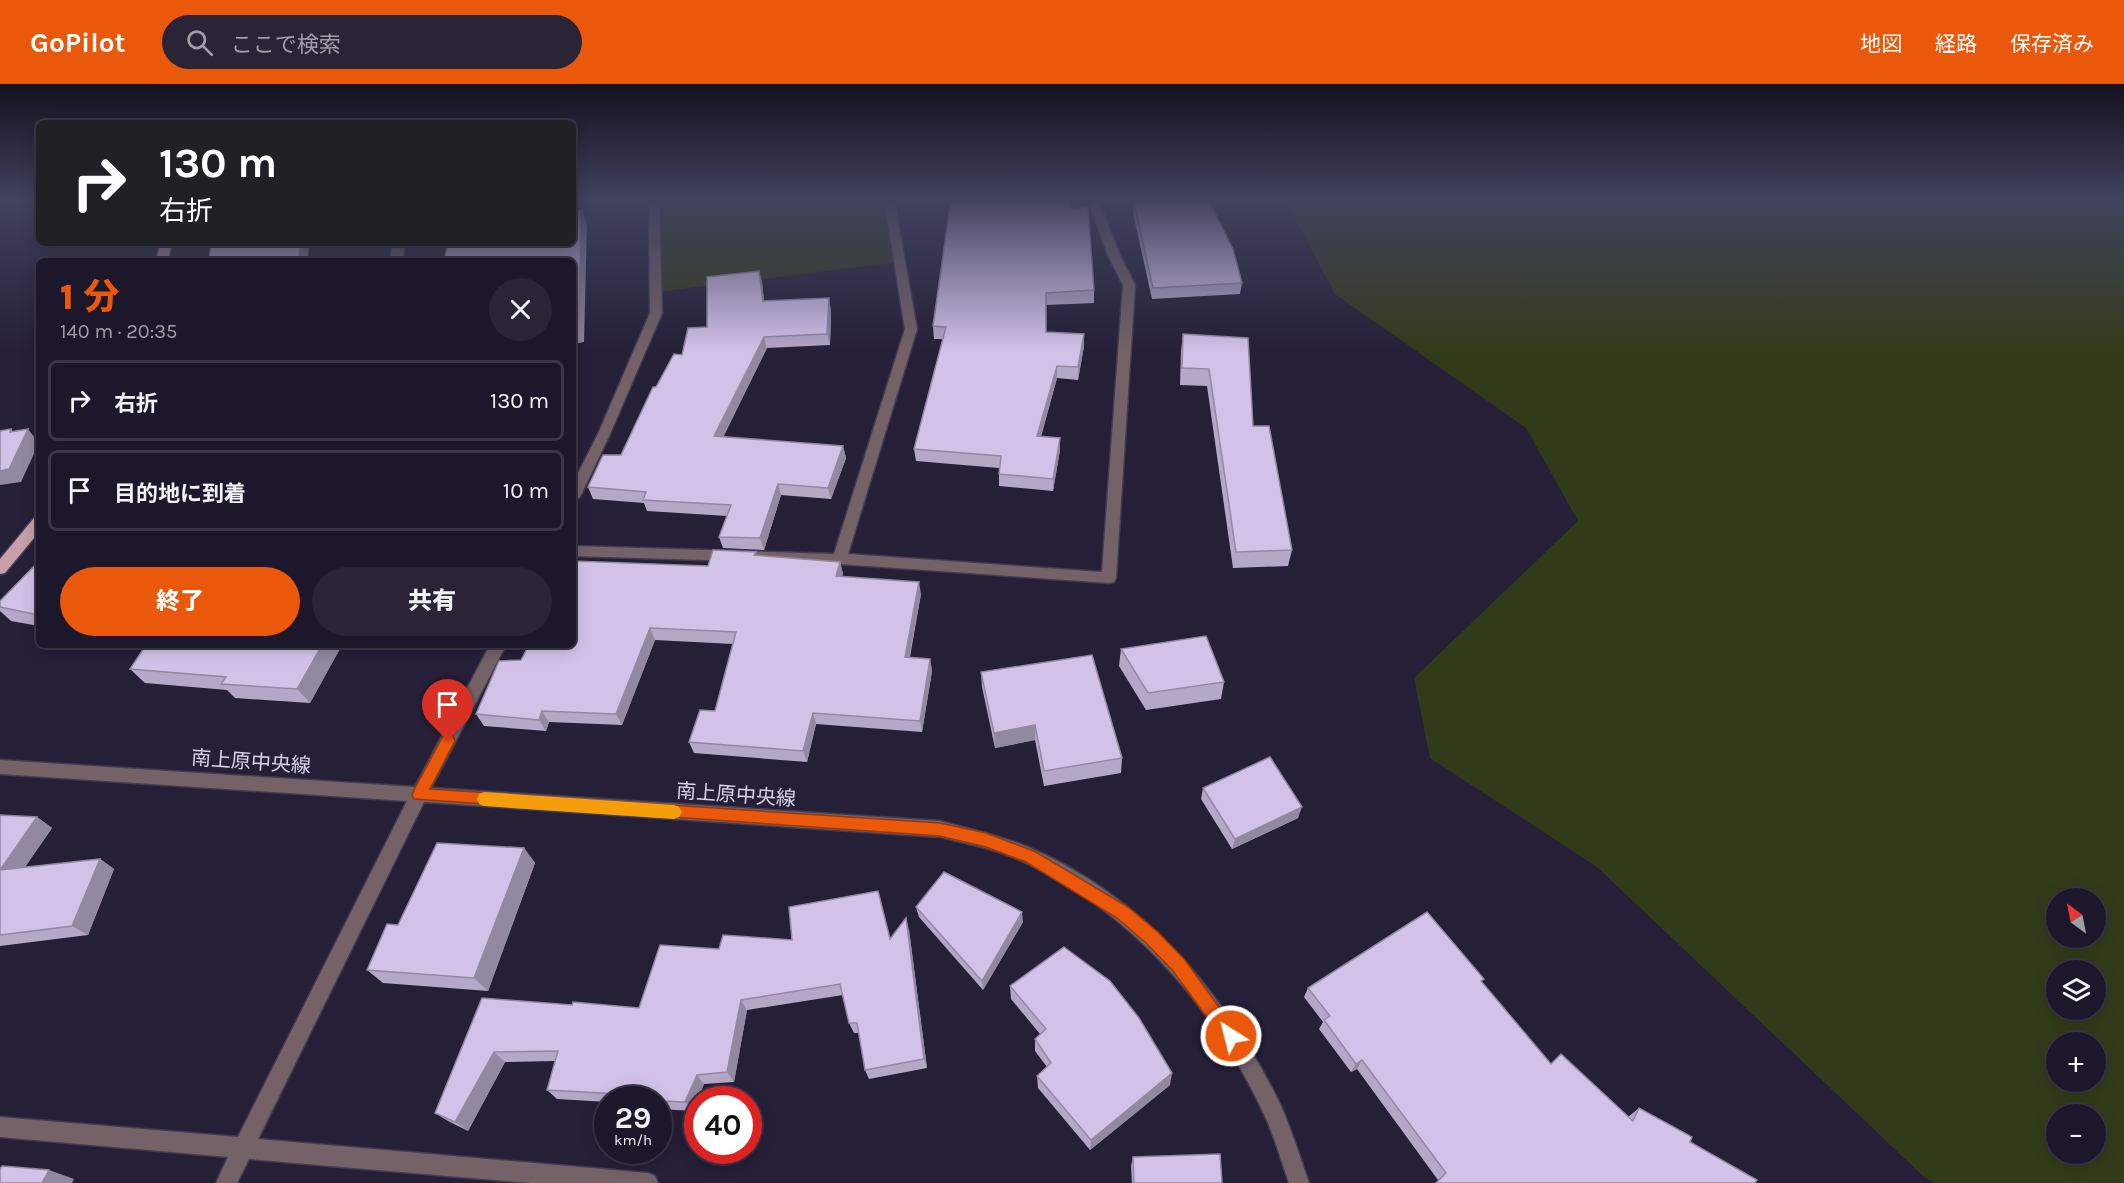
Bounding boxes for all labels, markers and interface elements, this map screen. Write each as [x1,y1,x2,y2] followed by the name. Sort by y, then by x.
[162,15,582,69] search box
[30,26,126,59] text: GoPilot
[183,26,216,59] icon: search
[231,32,341,58] text: ここで検索
[1860,32,1902,56] text: 地図
[1935,32,1977,56] text: 経路
[2010,32,2094,56] text: 保存済み
[159,138,277,188] text: 130 m
[60,144,138,222] icon: right
[159,195,213,227] text: 右折
[60,276,120,318] text: 1 分
[489,278,552,341] button: close
[60,320,177,343] text: 140 m · 20:35
[63,384,96,417] icon: right
[490,388,549,414] text: 130 m
[114,391,158,417] text: 右折
[63,474,96,507] icon: arrive
[503,478,549,504] text: 10 m
[114,481,246,507] text: 目的地に到着
[60,567,300,636] button: 終了
[312,567,552,636] button: 共有
[422,679,473,741] pin
[431,688,464,721] icon: arrive
[190,746,312,778] street label: 南上原中央線
[675,779,797,811] street label: 南上原中央線
[2046,888,2106,948] north arrow
[2046,888,2106,1164] map controls
[2046,960,2106,1020] button: layers
[1199,1004,1263,1068] position arrow
[2046,1032,2106,1092] button: +
[684,1086,762,1164] speed limit sign: 40
[615,1100,651,1136] text: 29
[2046,1104,2106,1164] button: −
[614,1131,652,1149] text: km/h

